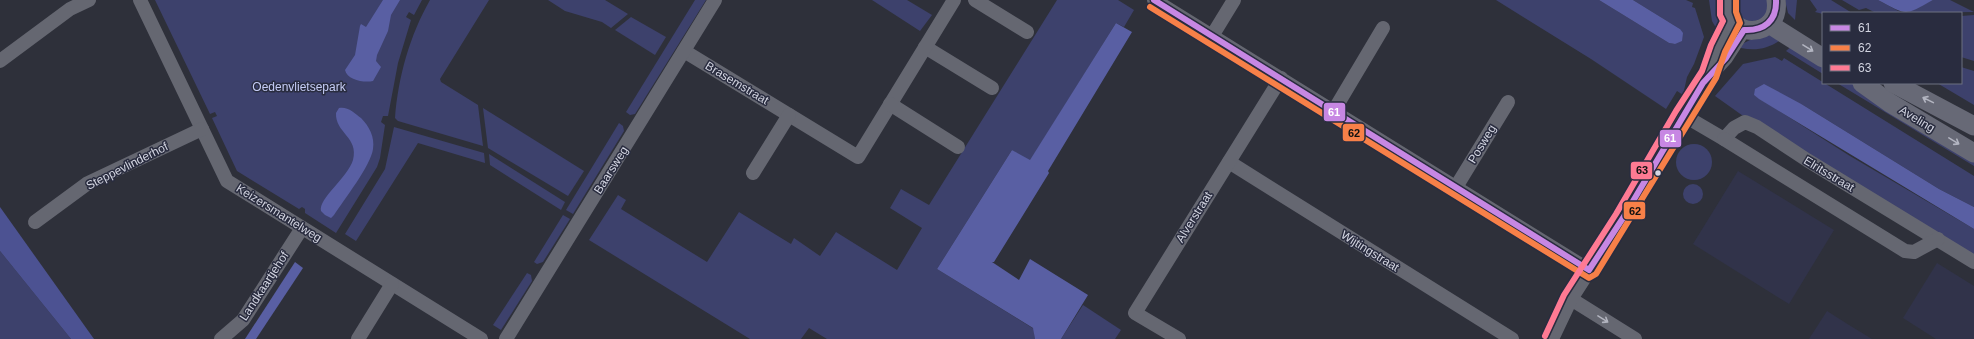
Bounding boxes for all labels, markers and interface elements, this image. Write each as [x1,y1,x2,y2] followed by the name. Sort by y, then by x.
[1822,12,1962,84] legend
[1858,21,1872,35] text: 61
[1858,41,1872,55] text: 62
[1802,44,1813,52] one-way arrow
[703,59,772,108] street label: Brasemstraat
[1858,61,1872,75] text: 63
[252,80,347,94] park label: Oedenvlietsepark
[1922,96,1934,103] one-way arrow
[1323,102,1346,122] line badge: 61
[1897,103,1937,135] street label: Aveling
[1328,106,1340,118] text: 61
[1465,122,1499,166] street label: Posweg
[1342,123,1365,142] line badge: 62
[1348,127,1360,139] text: 62
[1659,129,1682,148] line badge: 61
[1664,132,1676,144] text: 61
[1948,138,1960,146] one-way arrow
[84,139,171,193] street label: Steppevlinderhof
[591,144,631,196] street label: Baarsweg
[1801,153,1857,195] street label: Elritsstraat
[1630,161,1653,180] line badge: 63
[1636,164,1648,176] text: 63
[1653,168,1663,178] unlabelled marker
[234,181,324,245] street label: Keizersmantelweg
[1173,188,1215,245] street label: Alverstraat
[1623,201,1646,220] line badge: 62
[1629,205,1641,217] text: 62
[1338,228,1402,275] street label: Wijtingstraat
[237,248,292,323] street label: Landkaartjehof
[1597,315,1608,323] one-way arrow

